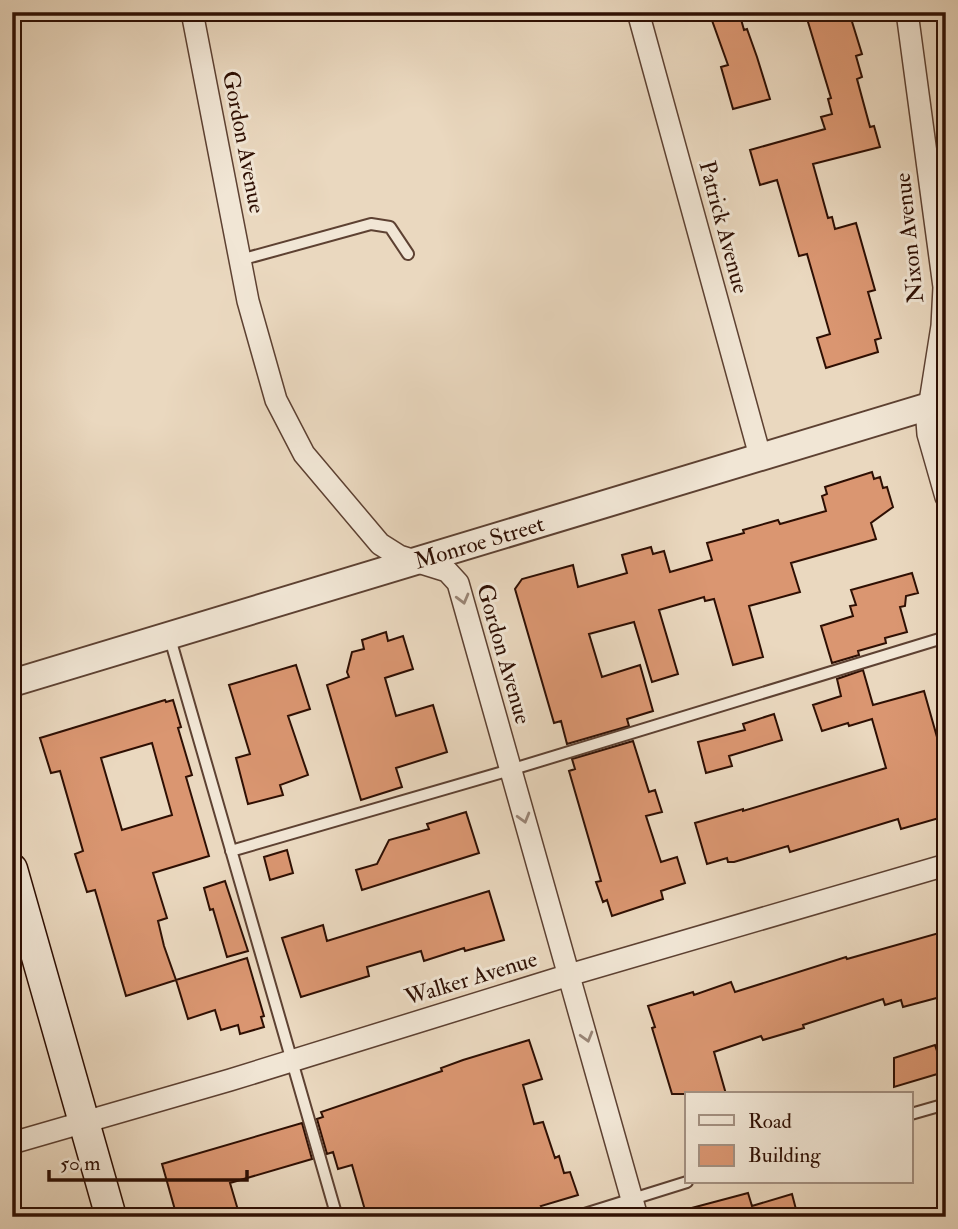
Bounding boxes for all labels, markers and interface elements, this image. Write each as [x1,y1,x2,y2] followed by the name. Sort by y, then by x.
[216,68,272,216] street label: Gordon Avenue
[692,158,756,297] street label: Patrick Avenue
[888,171,930,305] street label: Nixon Avenue
[411,509,548,575] street label: Monroe Street
[470,581,538,728] street label: Gordon Avenue
[454,593,469,605] one-way arrow
[516,812,530,824] one-way arrow
[400,944,541,1012] street label: Walker Avenue
[578,1031,593,1043] one-way arrow
[685,1092,912,1184] legend
[748,1108,793,1135] text: Road
[49,1138,247,1182] scale bar
[748,1142,821,1169] text: Building
[60,1150,101,1177] text: 50 m

